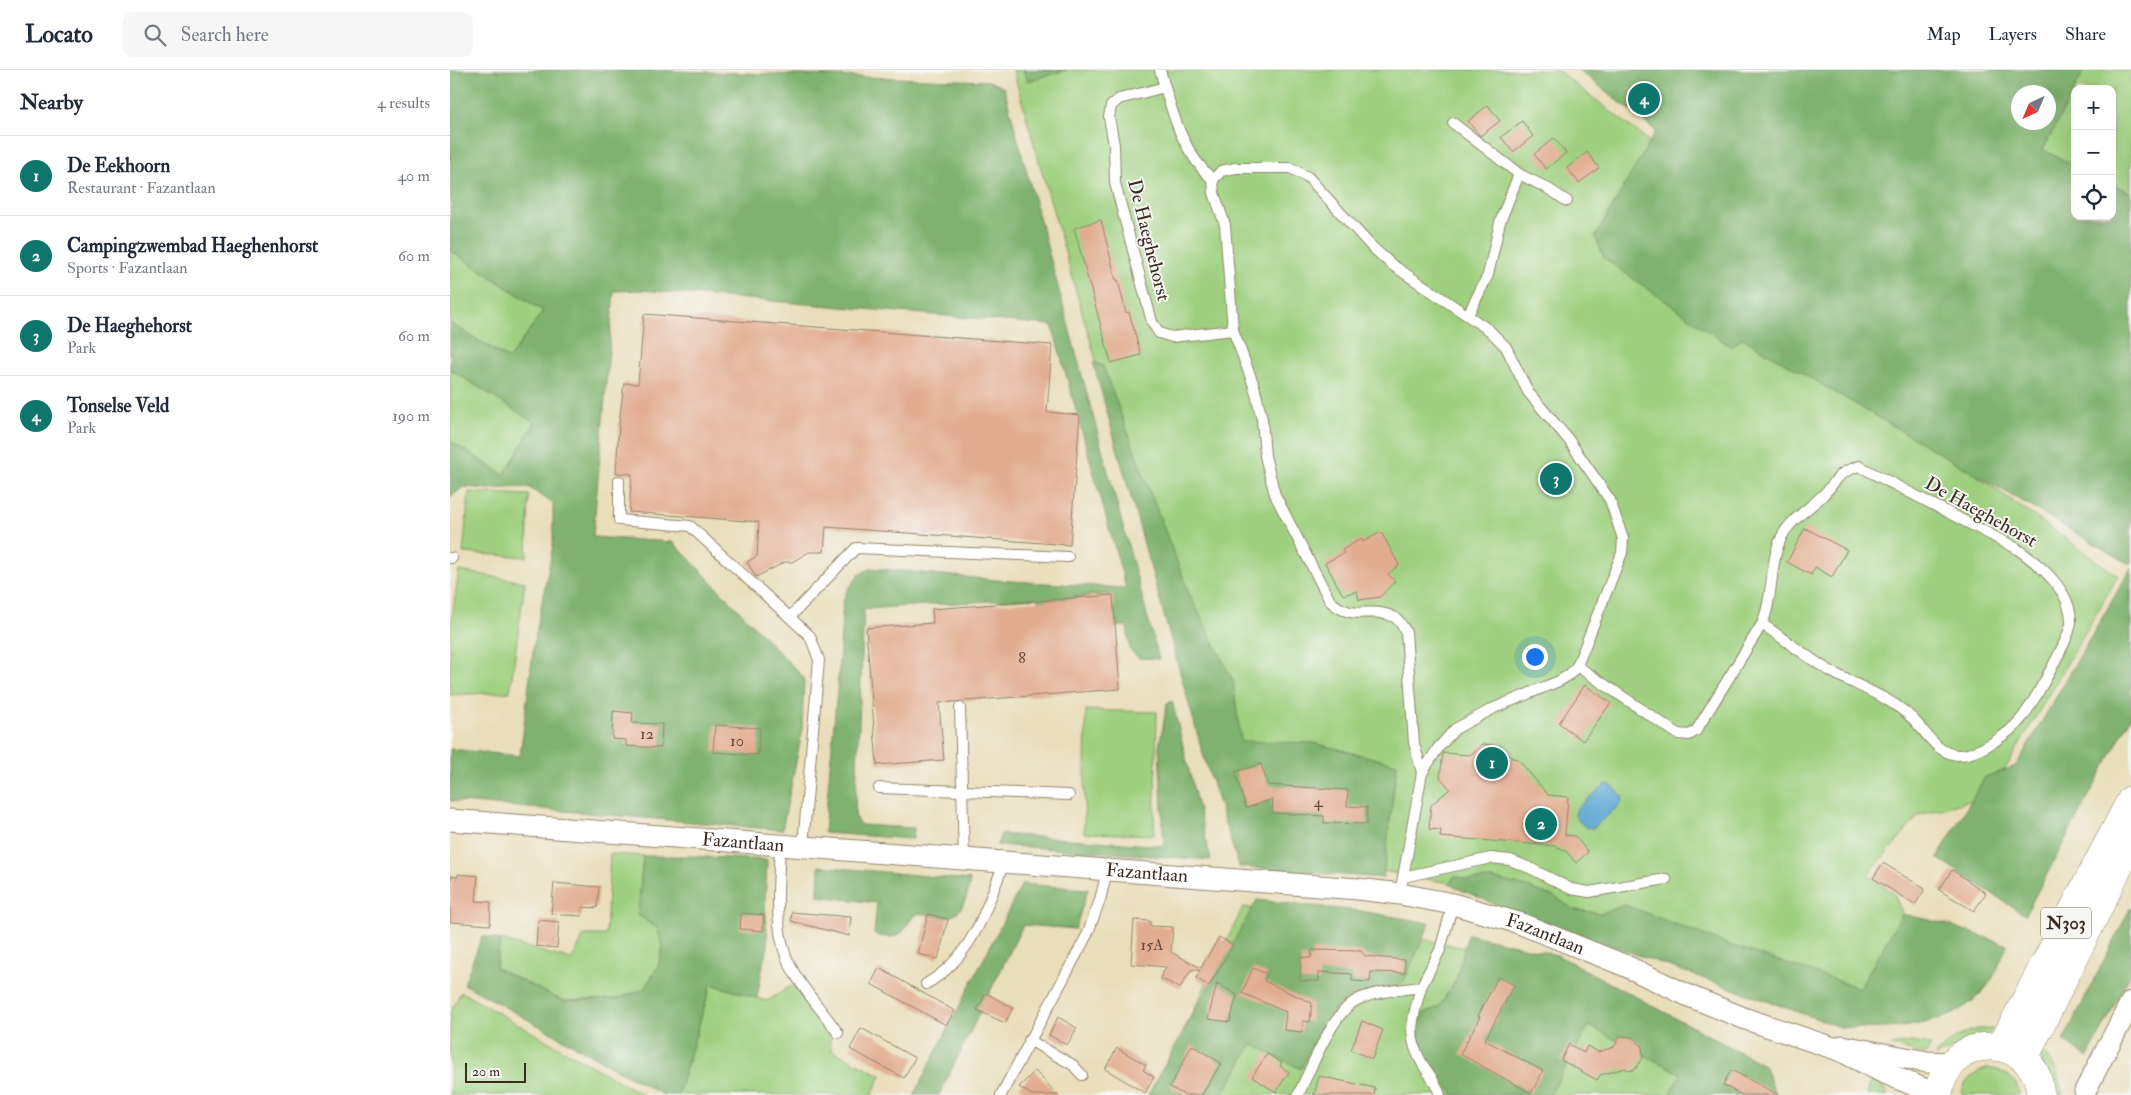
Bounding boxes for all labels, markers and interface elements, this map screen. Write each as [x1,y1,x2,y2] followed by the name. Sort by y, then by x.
[123,12,473,57] search box
[25,19,93,50] text: Locato
[141,21,169,49] icon: search
[181,23,269,47] text: Search here
[1927,23,1961,46] text: Map
[1989,23,2037,46] text: Layers
[2065,23,2106,46] text: Share
[1628,80,1660,118] pin: 4
[2011,85,2056,130] north arrow
[2071,85,2116,220] map controls
[2071,85,2116,130] button: +
[20,89,83,116] text: Nearby
[377,93,430,113] text: 4 results
[2071,130,2116,175] button: −
[67,154,170,178] text: De Eekhoorn
[33,166,39,186] text: 1
[397,166,430,186] text: 40 m
[2071,175,2116,220] button: locate
[1122,177,1176,303] street label: De Haeghehorst
[67,178,216,198] text: Restaurant · Fazantlaan
[67,234,318,258] text: Campingzwembad Haeghenhorst
[32,246,40,266] text: 2
[398,246,430,266] text: 60 m
[67,258,188,278] text: Sports · Fazantlaan
[67,314,192,338] text: De Haeghehorst
[33,326,39,346] text: 3
[398,326,430,346] text: 60 m
[67,338,96,358] text: Park
[67,394,169,418] text: Tonselse Veld
[32,406,40,426] text: 4
[392,406,430,426] text: 190 m
[67,418,96,438] text: Park
[1540,460,1572,498] pin: 3
[1921,471,2041,553] street label: De Haeghehorst
[1522,644,1548,670] your location
[1018,648,1026,668] house number: 8
[640,724,654,744] house number: 12
[730,731,744,751] house number: 10
[1476,744,1508,782] pin: 1
[1314,792,1324,812] house number: 4
[1525,805,1557,843] pin: 2
[701,827,785,857] street label: Fazantlaan
[1105,858,1189,888] street label: Fazantlaan
[1503,908,1588,960] street label: Fazantlaan
[2041,908,2091,938] road number: N303
[1141,935,1163,955] house number: 15A
[465,1060,526,1083] scale bar
[472,1063,500,1080] text: 20 m

